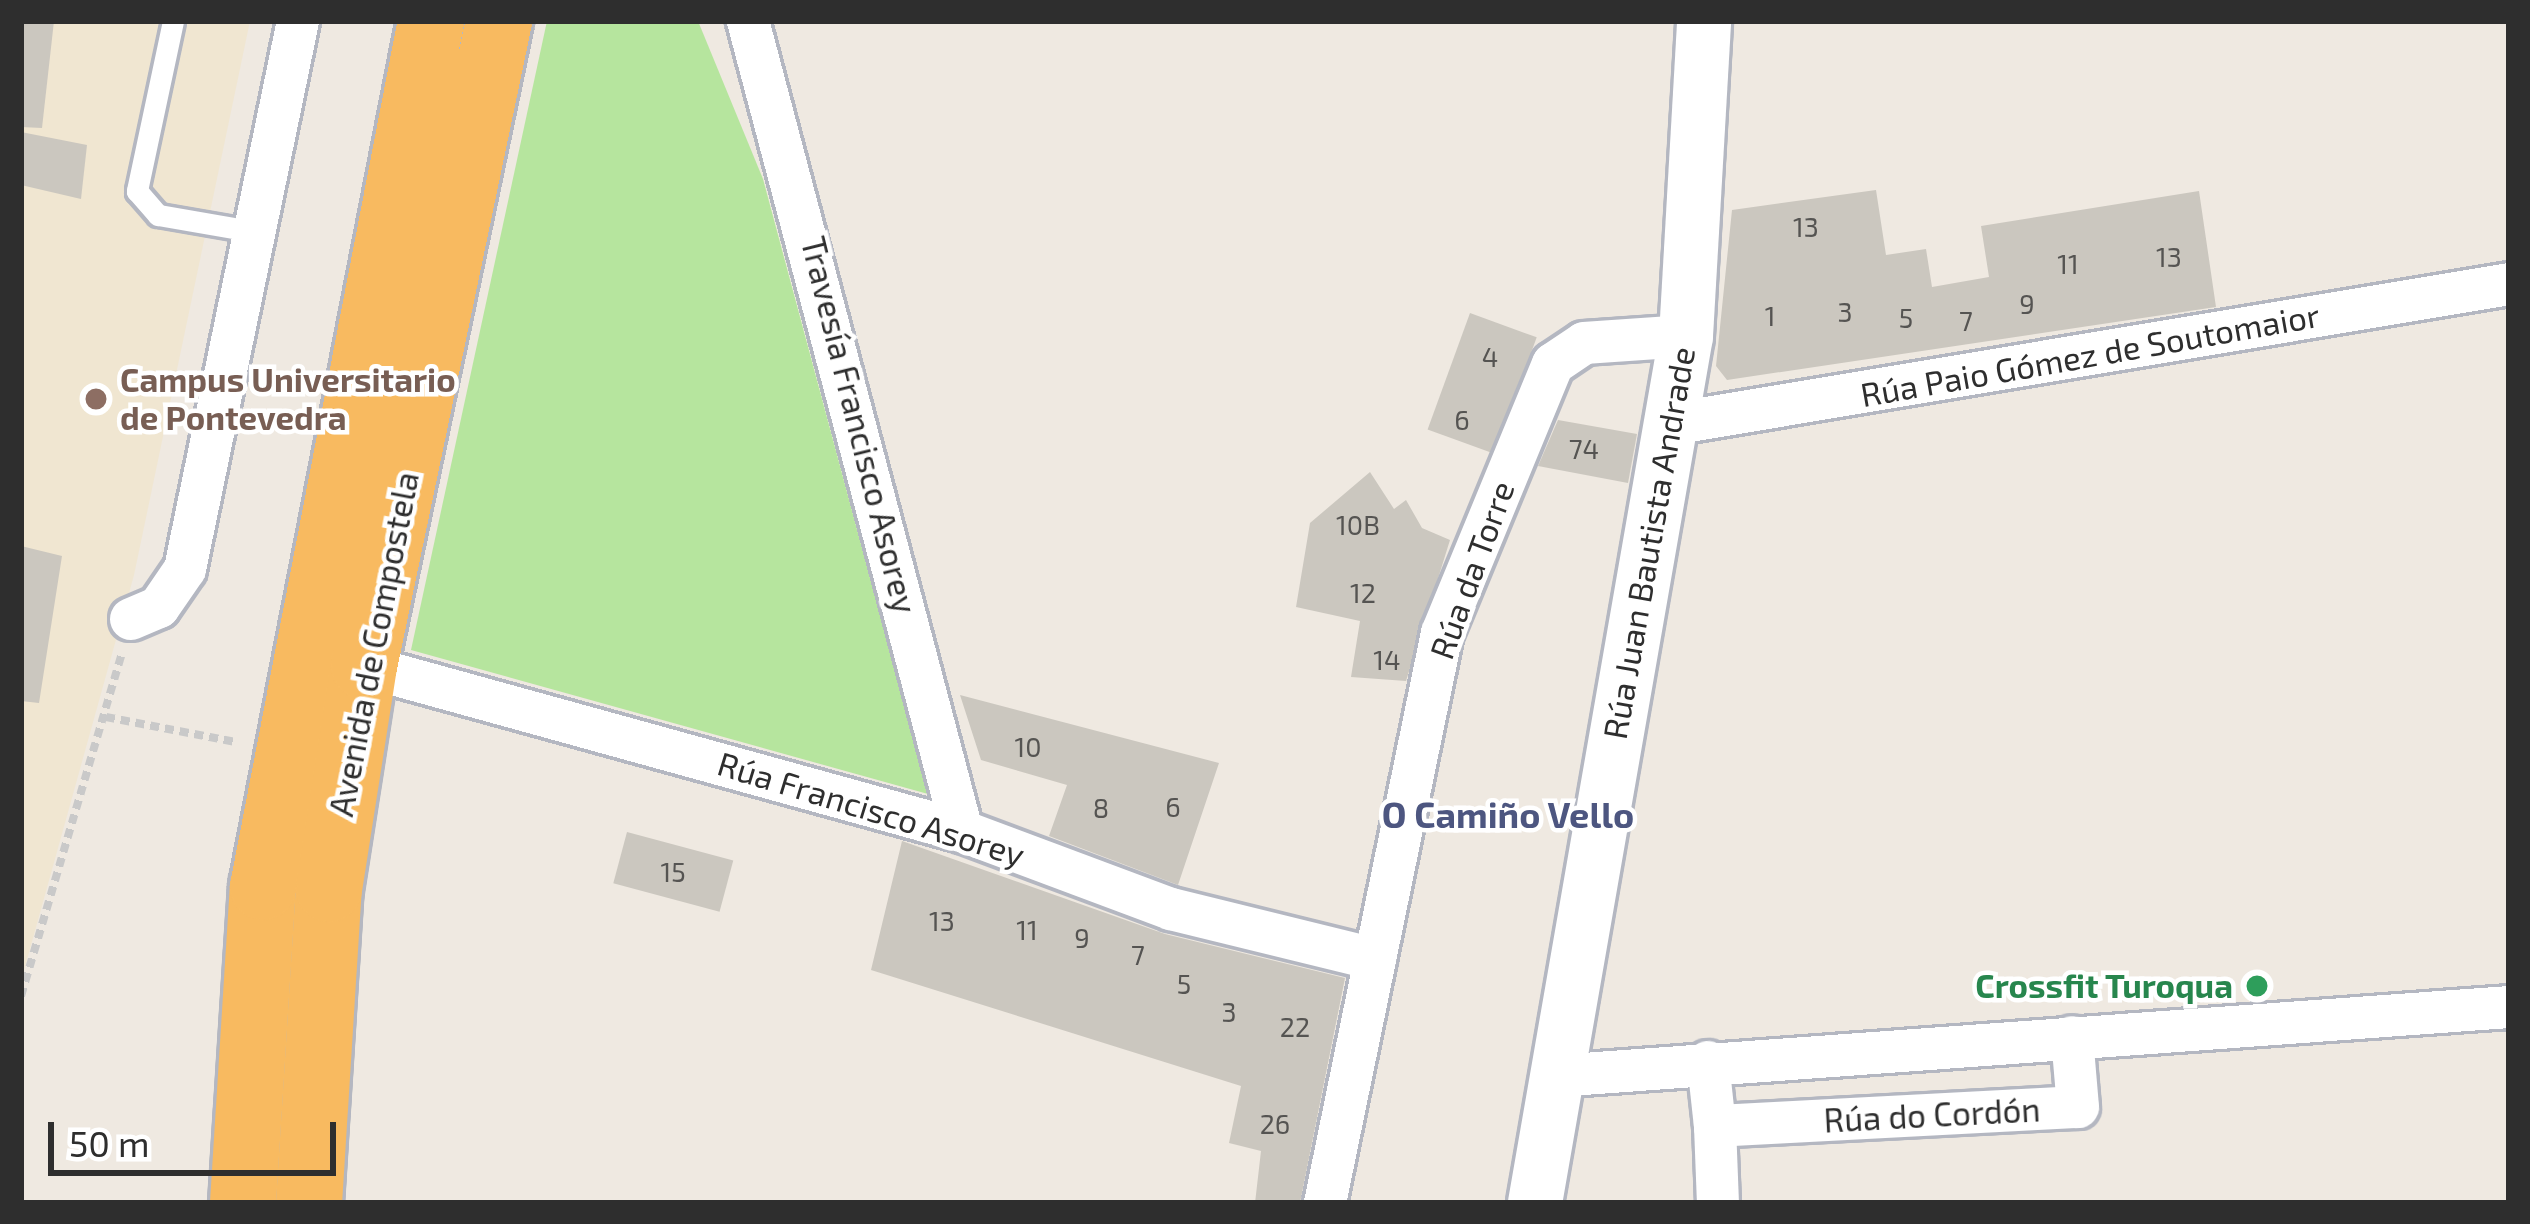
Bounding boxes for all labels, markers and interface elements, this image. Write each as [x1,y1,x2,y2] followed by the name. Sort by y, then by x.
[1793,211,1819,243] house number: 13
[793,232,925,618] street label: Travesía Francisco Asorey
[2156,241,2182,273] house number: 13
[2057,248,2079,280] house number: 11
[2019,288,2035,320] house number: 9
[1857,295,2323,415] street label: Rúa Paio Gómez de Soutomaior
[1837,296,1853,328] house number: 3
[1765,300,1775,332] house number: 1
[1899,302,1913,334] house number: 5
[1959,305,1973,337] house number: 7
[1482,341,1498,373] house number: 4
[1595,343,1703,743] street label: Rúa Juan Bautista Andrade
[120,360,456,438] place label: Campus Universitario de Pontevedra
[83,386,109,412] marker: Campus Universitario de Pontevedra
[1454,404,1470,436] house number: 6
[1569,433,1599,465] house number: 74
[321,468,427,820] street label: Avenida de Compostela
[1421,475,1523,665] street label: Rúa da Torre
[1336,509,1380,541] house number: 10B
[1350,577,1376,609] house number: 12
[1373,644,1401,676] house number: 14
[1014,731,1042,763] house number: 10
[712,743,1030,875] street label: Rúa Francisco Asorey
[1165,791,1181,823] house number: 6
[1093,792,1109,824] house number: 8
[1381,792,1635,836] district label: O Camiño Vello
[660,856,686,888] house number: 15
[929,905,955,937] house number: 13
[1016,914,1038,946] house number: 11
[1074,922,1090,954] house number: 9
[1131,939,1145,971] house number: 7
[1975,966,2233,1006] place label: Crossfit Turoqua
[1177,968,1191,1000] house number: 5
[2244,973,2270,999] marker: Crossfit Turoqua
[1221,996,1237,1028] house number: 3
[1280,1011,1310,1043] house number: 22
[1823,1090,2041,1140] street label: Rúa do Cordón
[54,1098,342,1172] scale bar
[1260,1108,1290,1140] house number: 26
[69,1121,150,1164] text: 50 m

